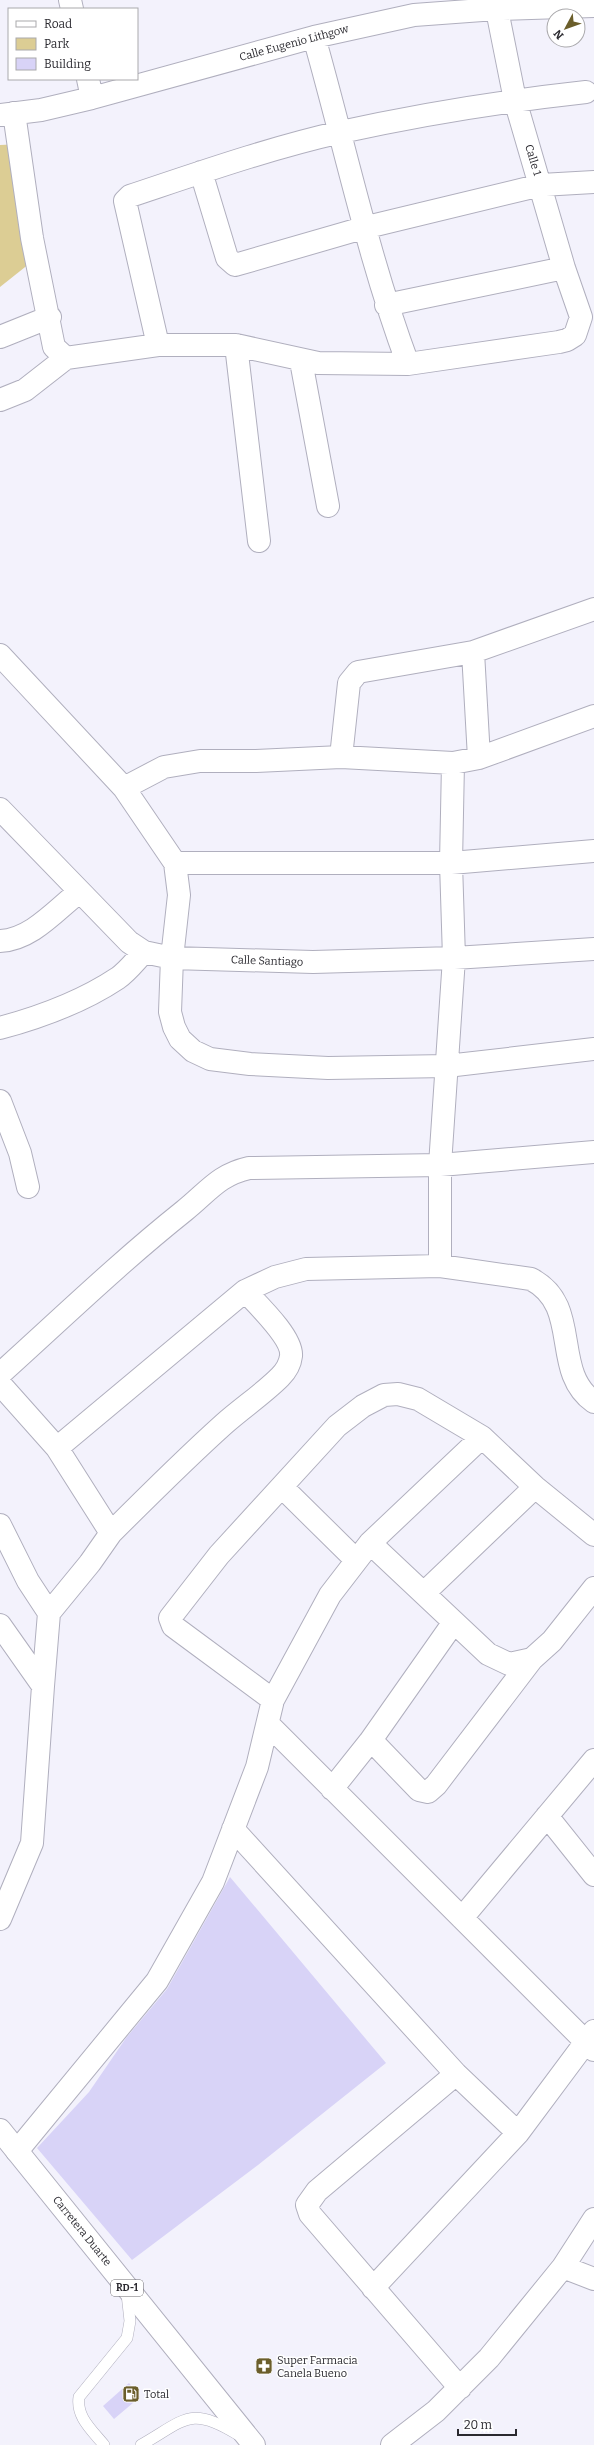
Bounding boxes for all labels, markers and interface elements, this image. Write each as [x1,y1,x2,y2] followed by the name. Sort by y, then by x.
[8,8,138,80] legend
[546,8,586,48] north arrow
[44,17,72,31] text: Road
[238,22,350,64] street label: Calle Eugenio Lithgow
[551,26,567,42] text: N
[44,37,70,51] text: Park
[44,57,91,71] text: Building
[522,143,544,178] street label: Calle 1
[231,953,303,969] street label: Calle Santiago
[50,2193,114,2269] street label: Carretera Duarte
[111,2280,143,2296] road number: RD-1
[277,2354,358,2380] place label: Super Farmacia Canela Bueno
[254,2356,274,2376] pharmacy icon: Super Farmacia Canela Bueno
[121,2384,141,2404] fuel station icon: Total
[144,2388,169,2401] place label: Total
[458,2411,516,2437] scale bar
[464,2418,493,2432] text: 20 m

